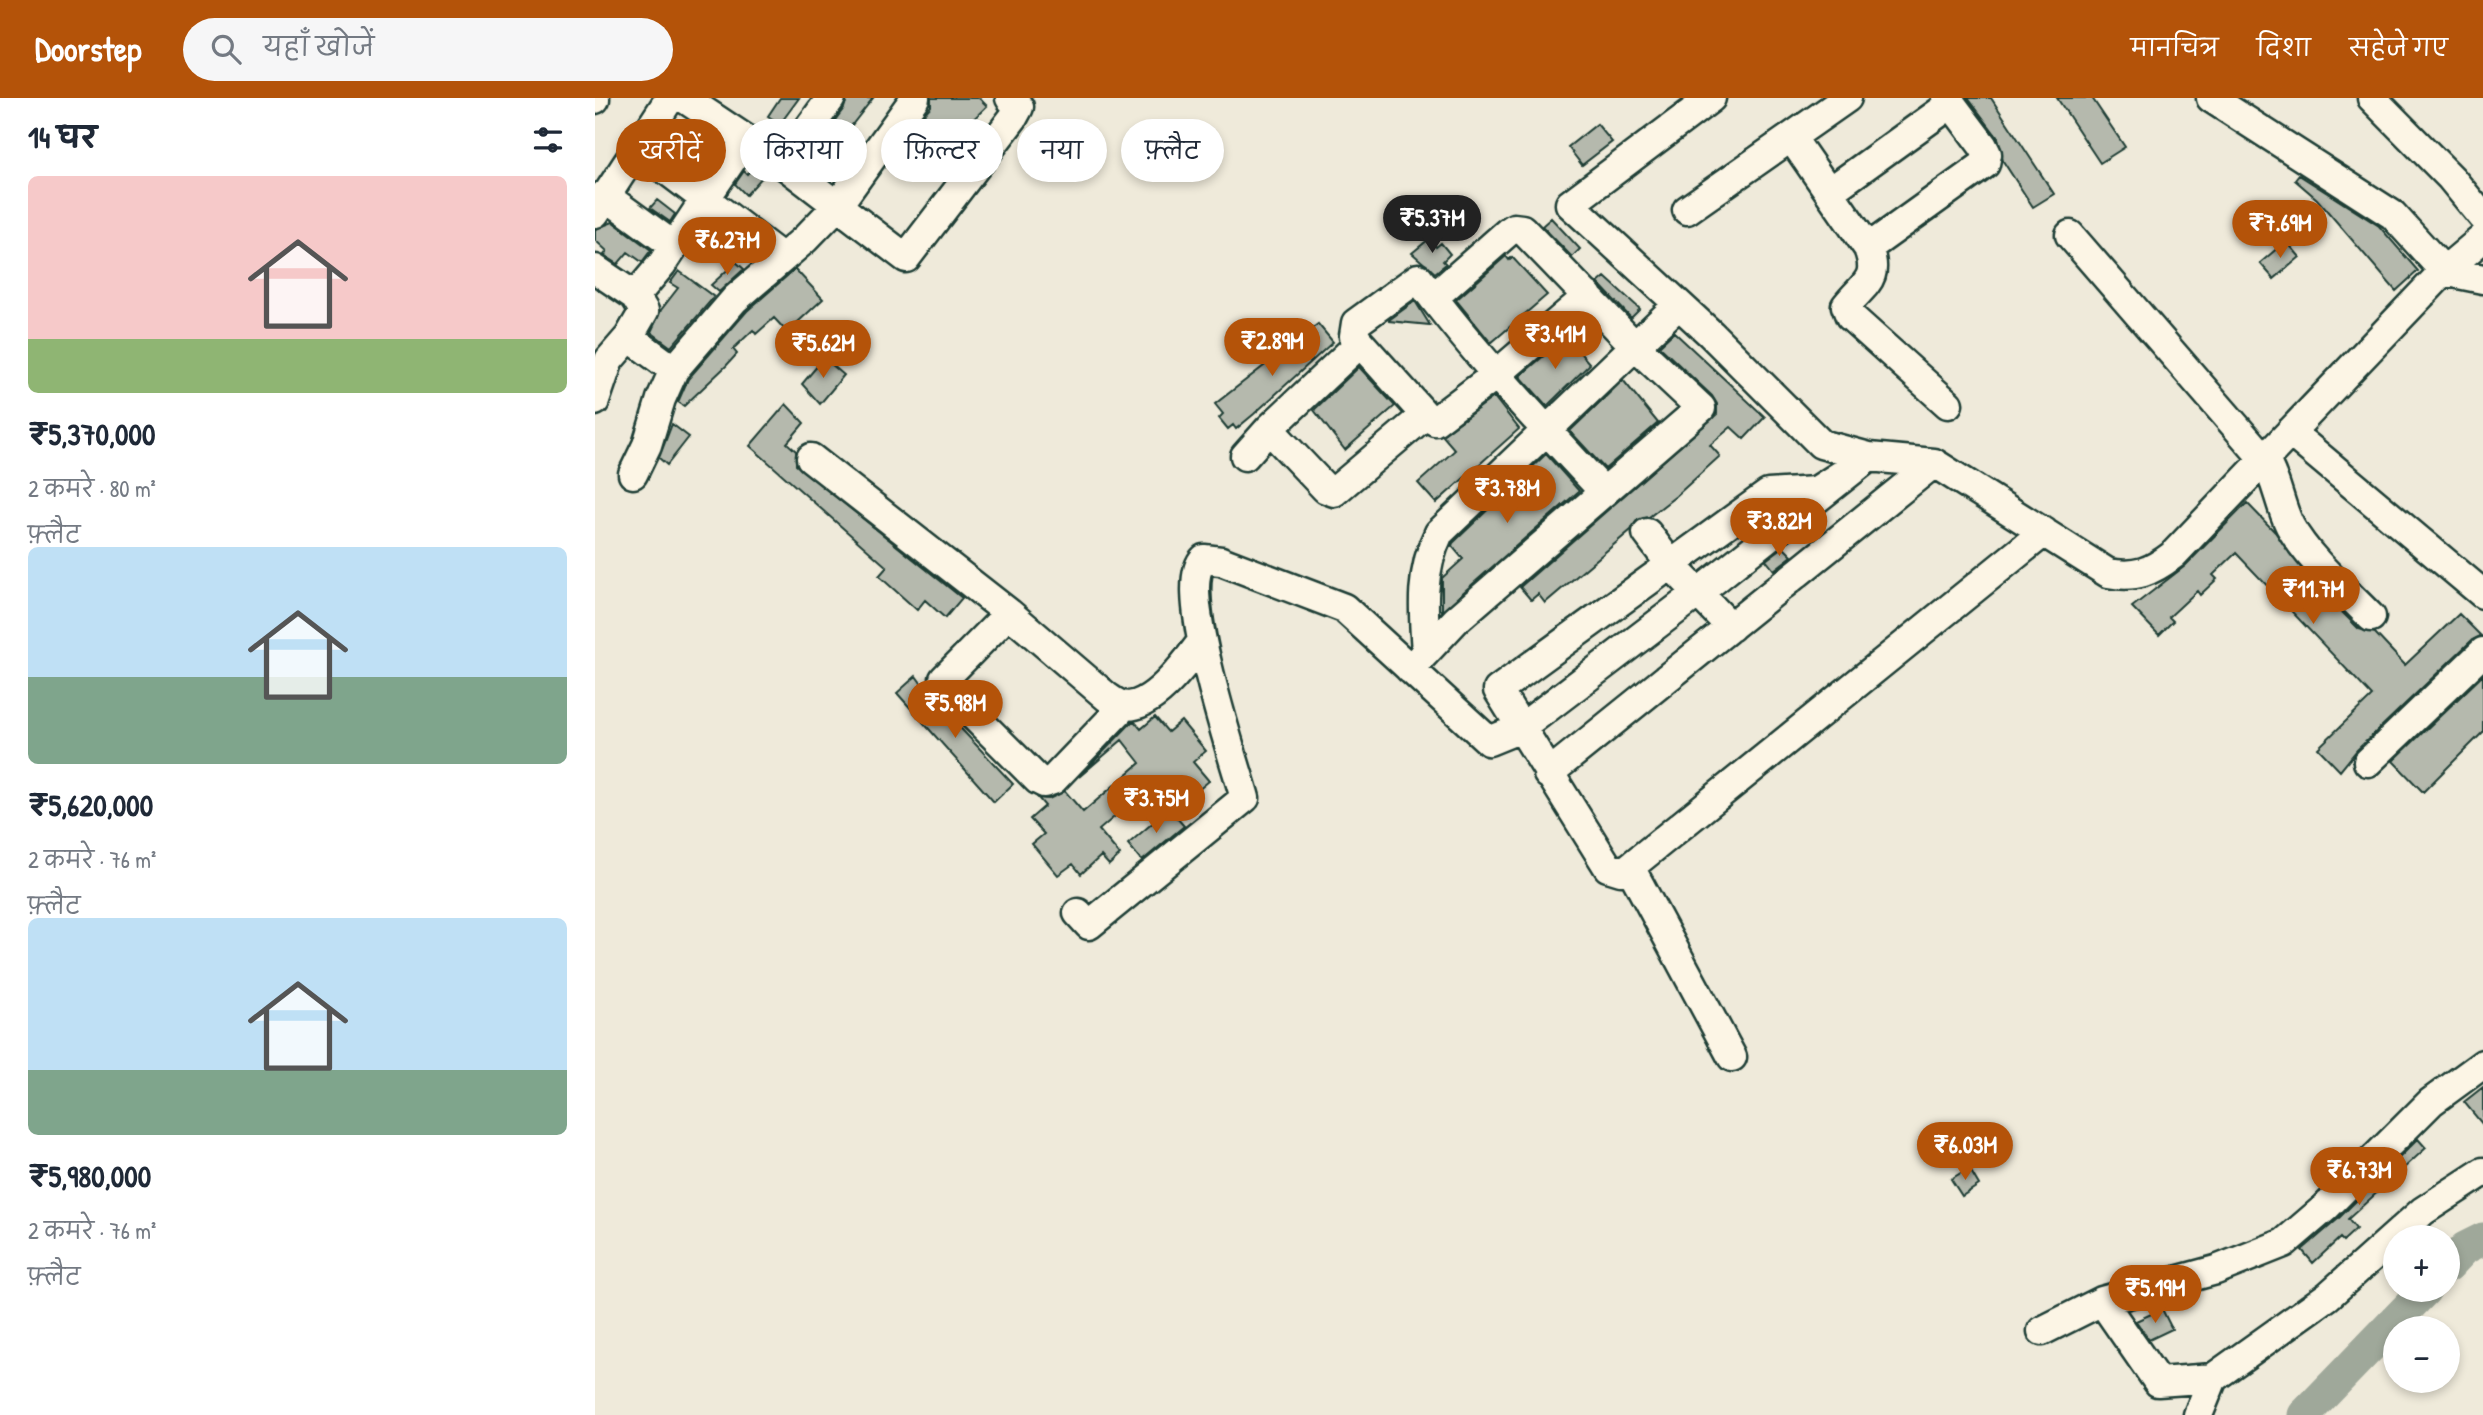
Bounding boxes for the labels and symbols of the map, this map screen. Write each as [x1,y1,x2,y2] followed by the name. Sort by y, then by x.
[1375,195,1489,255] pin: ₹5.37M
[2223,200,2337,260] pin: ₹7.69M
[670,218,784,277] pin: ₹6.27M
[1498,312,1612,371] pin: ₹3.41M
[1215,318,1329,378] pin: ₹2.89M
[766,320,880,380] pin: ₹5.62M
[1450,466,1564,525] pin: ₹3.78M
[1722,498,1836,558] pin: ₹3.82M
[2256,566,2370,626] pin: ₹11.7M
[898,680,1012,740] pin: ₹5.98M
[1099,776,1213,835] pin: ₹3.75M
[1908,1122,2022,1182] pin: ₹6.03M
[2302,1148,2416,1207] pin: ₹6.73M
[2098,1266,2212,1325] pin: ₹5.19M

